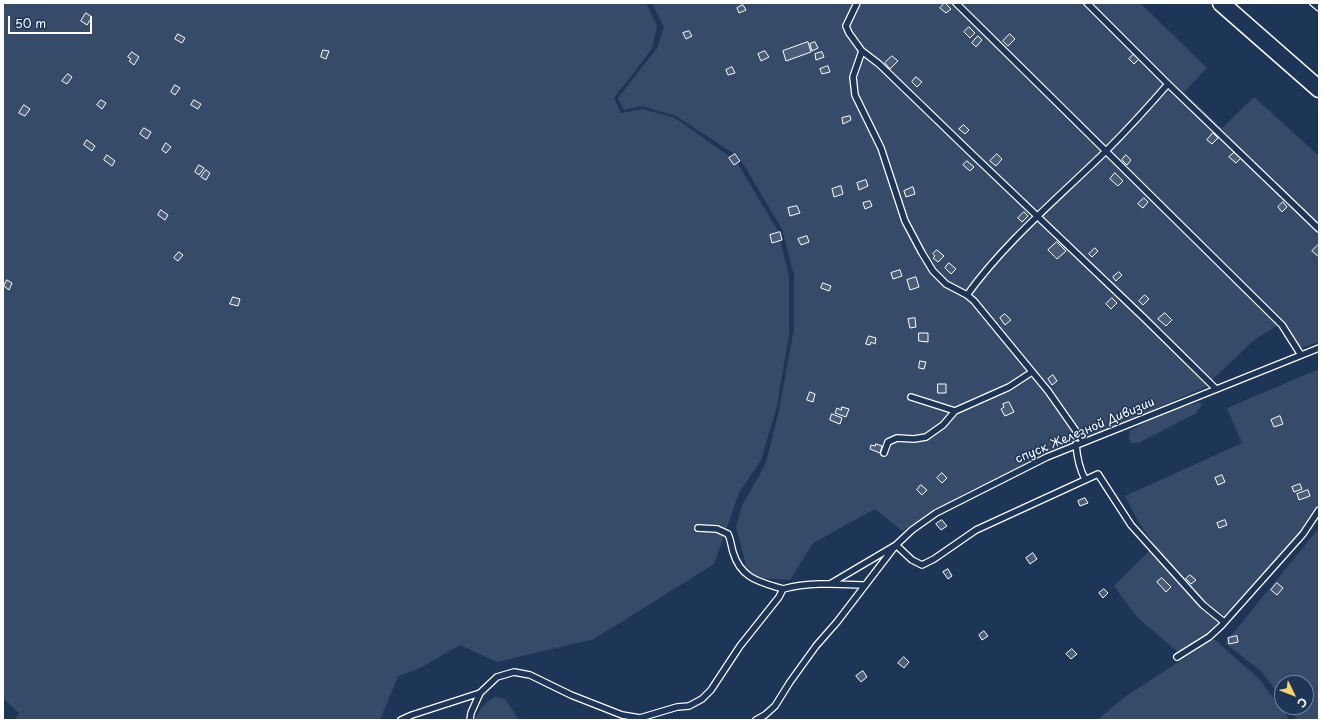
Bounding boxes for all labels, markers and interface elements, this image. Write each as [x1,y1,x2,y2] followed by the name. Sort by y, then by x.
[10,8,94,34] scale bar
[15,14,46,32] text: 50 m
[1013,395,1157,467] street label: спуск Железной Дивизии
[1274,675,1314,715] north arrow
[1293,694,1311,712] text: С

